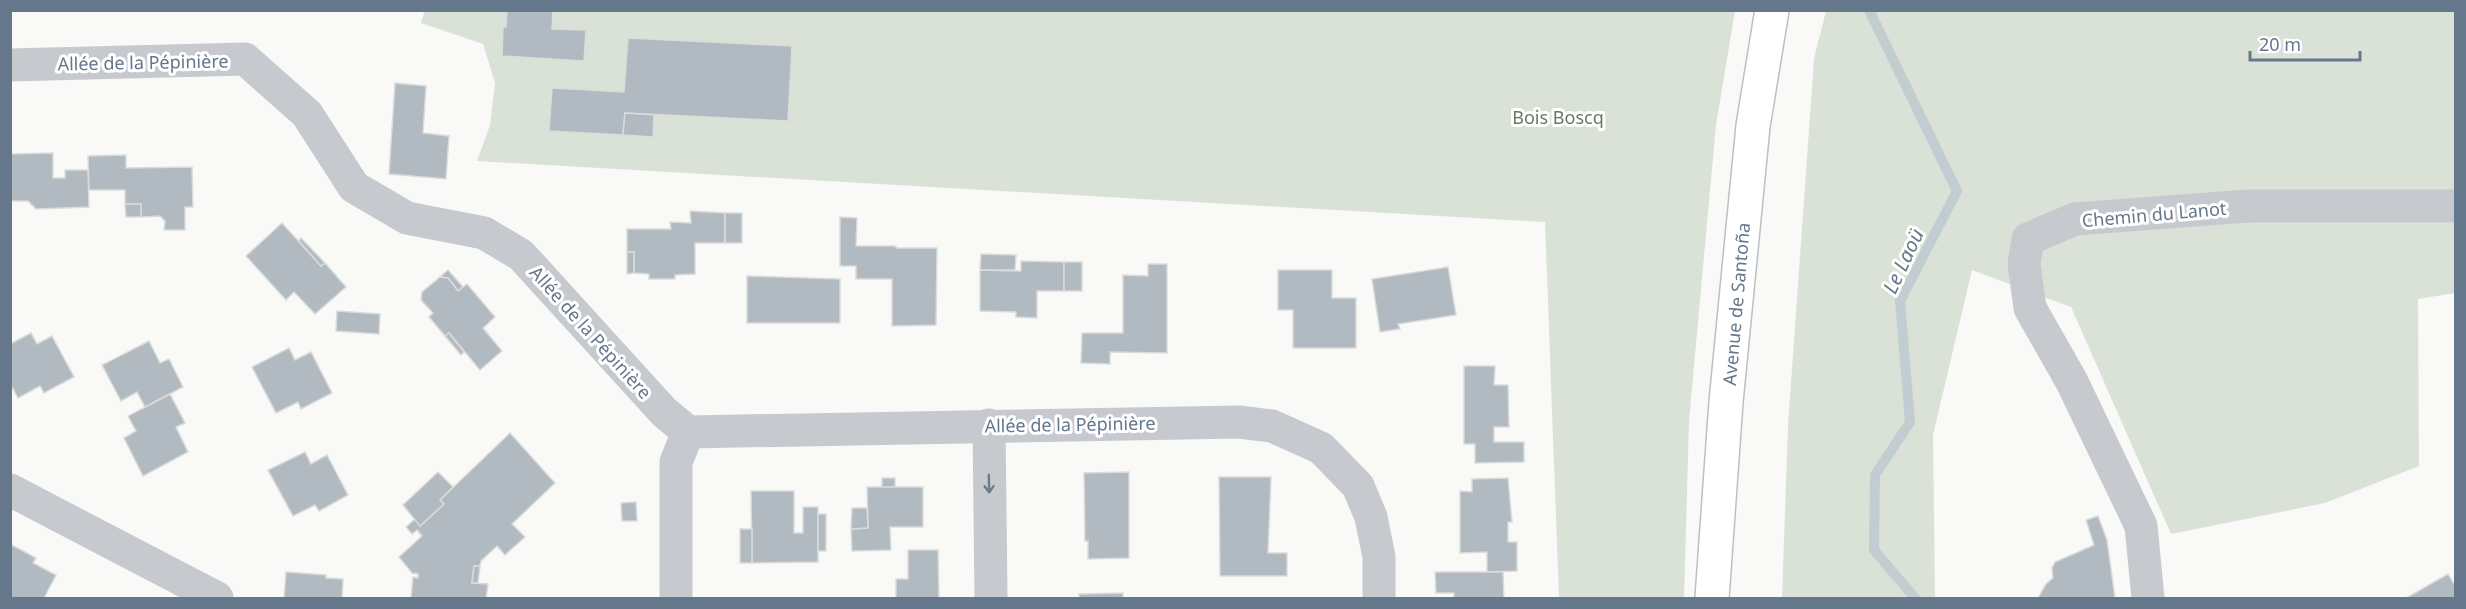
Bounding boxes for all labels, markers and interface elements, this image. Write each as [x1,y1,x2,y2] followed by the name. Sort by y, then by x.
[2250,24,2360,62] scale bar
[2259,32,2301,56] text: 20 m
[57,49,229,75] street label: Allée de la Pépinière
[1512,105,1604,129] park label: Bois Boscq
[2081,196,2228,232] street label: Chemin du Lanot
[1717,222,1755,386] street label: Avenue de Santoña
[1876,224,1930,298] water label: Le Laoü
[525,260,657,404] street label: Allée de la Pépinière
[984,411,1156,437] street label: Allée de la Pépinière
[984,473,995,493] one-way arrow

